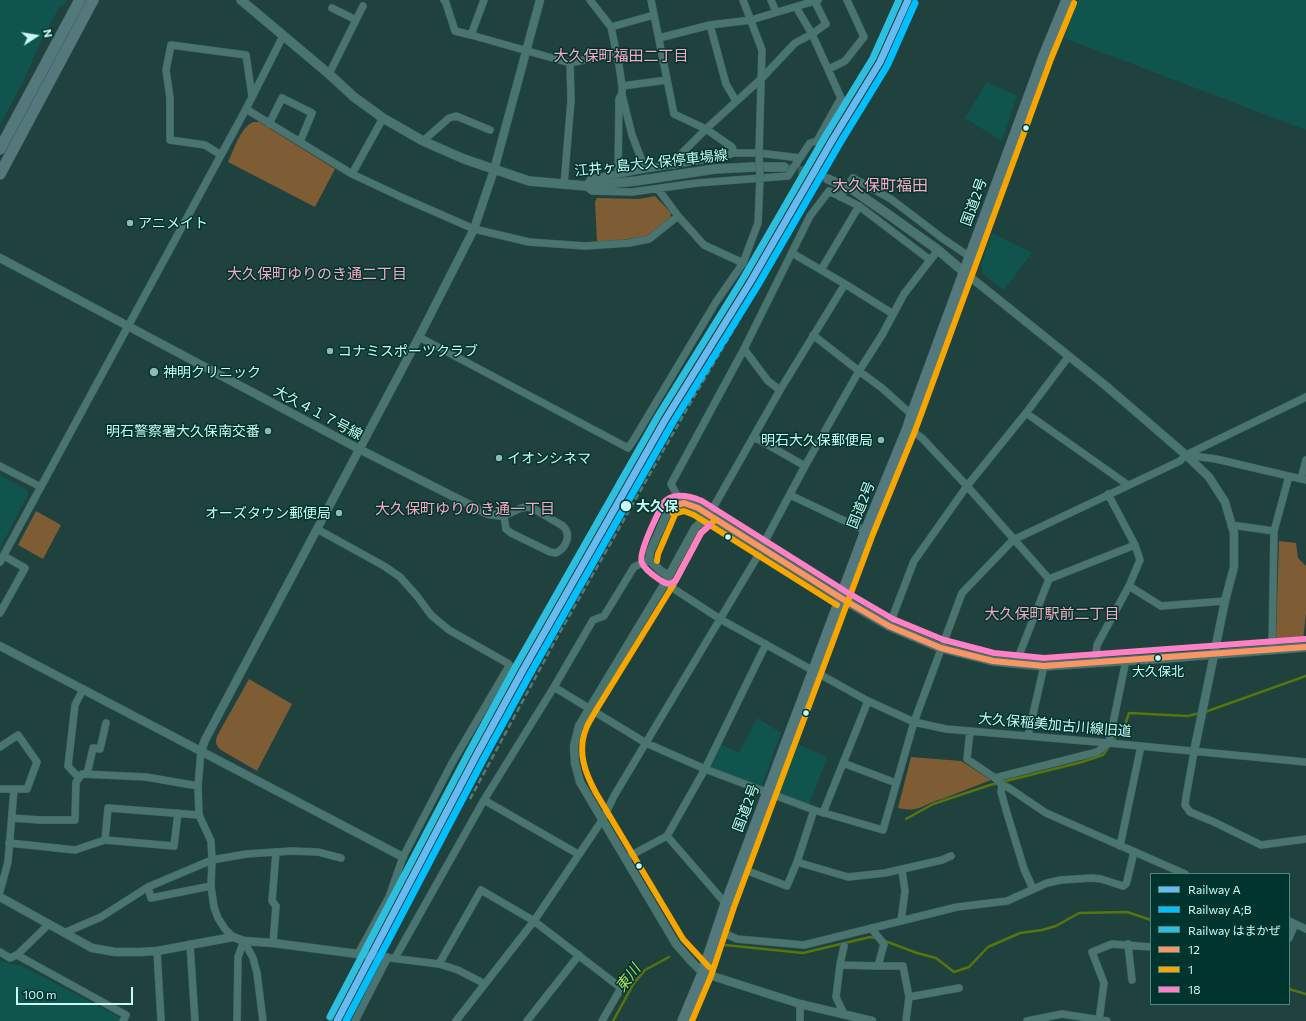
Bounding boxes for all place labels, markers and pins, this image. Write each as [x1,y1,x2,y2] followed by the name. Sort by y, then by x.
[1021,123,1031,133] unlabelled marker
[138,215,208,231] place label: アニメイト
[125,218,135,228] marker: アニメイト
[338,343,478,359] place label: コナミスポーツクラブ
[325,346,335,356] marker: コナミスポーツクラブ
[163,364,261,380] place label: 神明クリニック
[148,366,160,378] marker: 神明クリニック
[106,423,260,439] place label: 明石警察署大久保南交番
[263,426,273,436] marker: 明石警察署大久保南交番
[761,432,873,448] place label: 明石大久保郵便局
[876,435,886,445] marker: 明石大久保郵便局
[507,450,591,466] place label: イオンシネマ
[494,453,504,463] marker: イオンシネマ
[636,498,678,514] place label: 大久保
[619,499,633,513] marker: 大久保
[205,505,331,521] place label: オーズタウン郵便局
[334,508,344,518] marker: オーズタウン郵便局
[723,532,733,542] unlabelled marker
[1153,653,1163,663] marker: 大久保北
[1132,664,1184,680] place label: 大久保北
[801,708,811,718] unlabelled marker
[634,861,644,871] unlabelled marker

